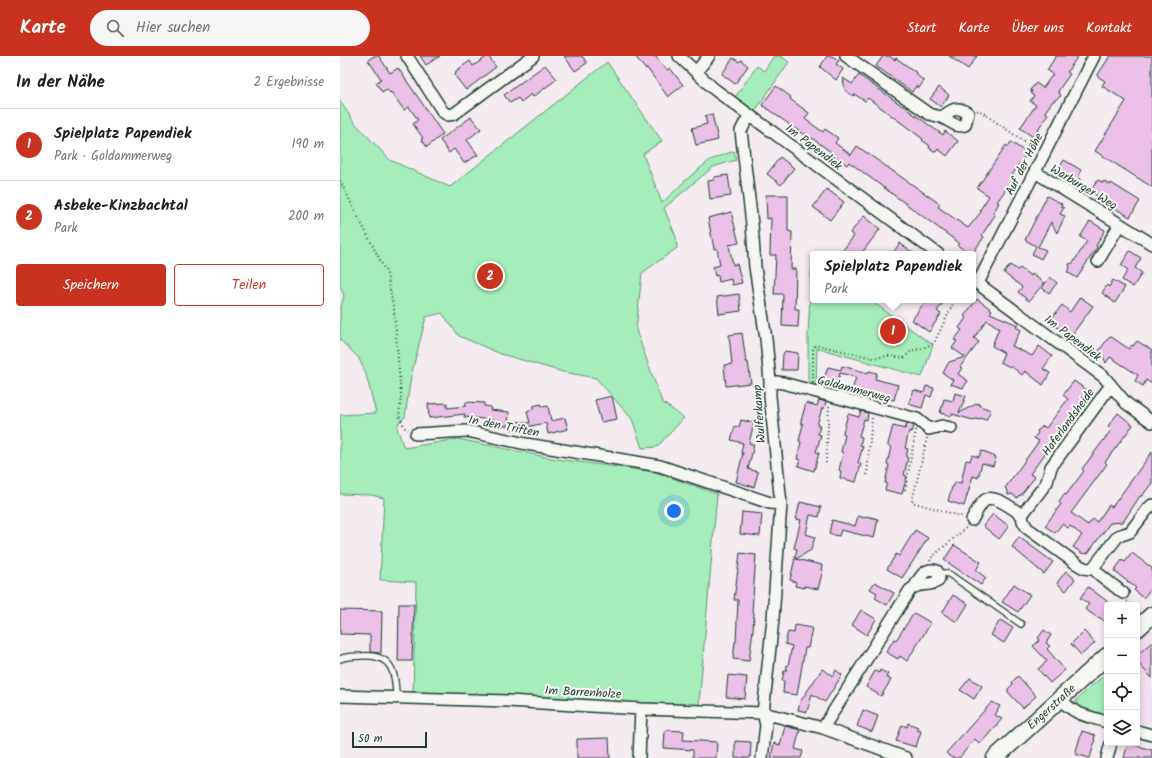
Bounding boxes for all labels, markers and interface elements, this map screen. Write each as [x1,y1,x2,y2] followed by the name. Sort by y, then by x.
[90,10,370,46] search box
[20,13,66,43] text: Karte
[136,16,210,40] text: Hier suchen
[104,17,126,39] icon: search
[907,17,936,39] text: Start
[958,17,990,39] text: Karte
[1012,17,1064,39] text: Über uns
[1086,17,1132,39] text: Kontakt
[16,69,105,96] text: In der Nähe
[254,72,324,93] text: 2 Ergebnisse
[781,119,847,176] street label: Im Papendiek
[54,122,191,146] text: Spielplatz Papendiek
[1001,129,1049,199] street label: Auf der Höhe
[27,134,31,155] text: 1
[292,134,324,155] text: 190 m
[54,146,172,167] text: Park · Goldammerweg
[1047,160,1121,215] street label: Warburger Weg
[54,194,188,218] text: Asbeke-Kinzbachtal
[25,206,33,227] text: 2
[288,206,324,227] text: 200 m
[54,218,78,239] text: Park
[810,251,976,303] popup
[824,255,962,279] text: Spielplatz Papendiek
[477,261,503,291] pin: 2
[16,264,166,306] button: Speichern
[174,264,324,306] button: Teilen
[824,279,848,300] text: Park
[1040,310,1106,367] street label: Im Papendiek
[880,316,906,346] pin: 1
[815,371,893,408] street label: Goldammerweg
[748,384,771,444] street label: Wulferkamp
[1037,384,1100,460] street label: Haferlandsheide
[467,410,541,443] street label: In den Triften
[664,501,684,521] your location
[1104,602,1140,746] map controls
[1104,602,1140,638] button: +
[1104,638,1140,674] button: −
[1104,674,1140,710] button: locate
[1023,679,1081,735] street label: Engerstraße
[544,681,622,704] street label: Im Barrenholze
[1104,710,1140,746] button: layers
[352,730,427,749] scale bar
[358,730,383,748] text: 50 m

